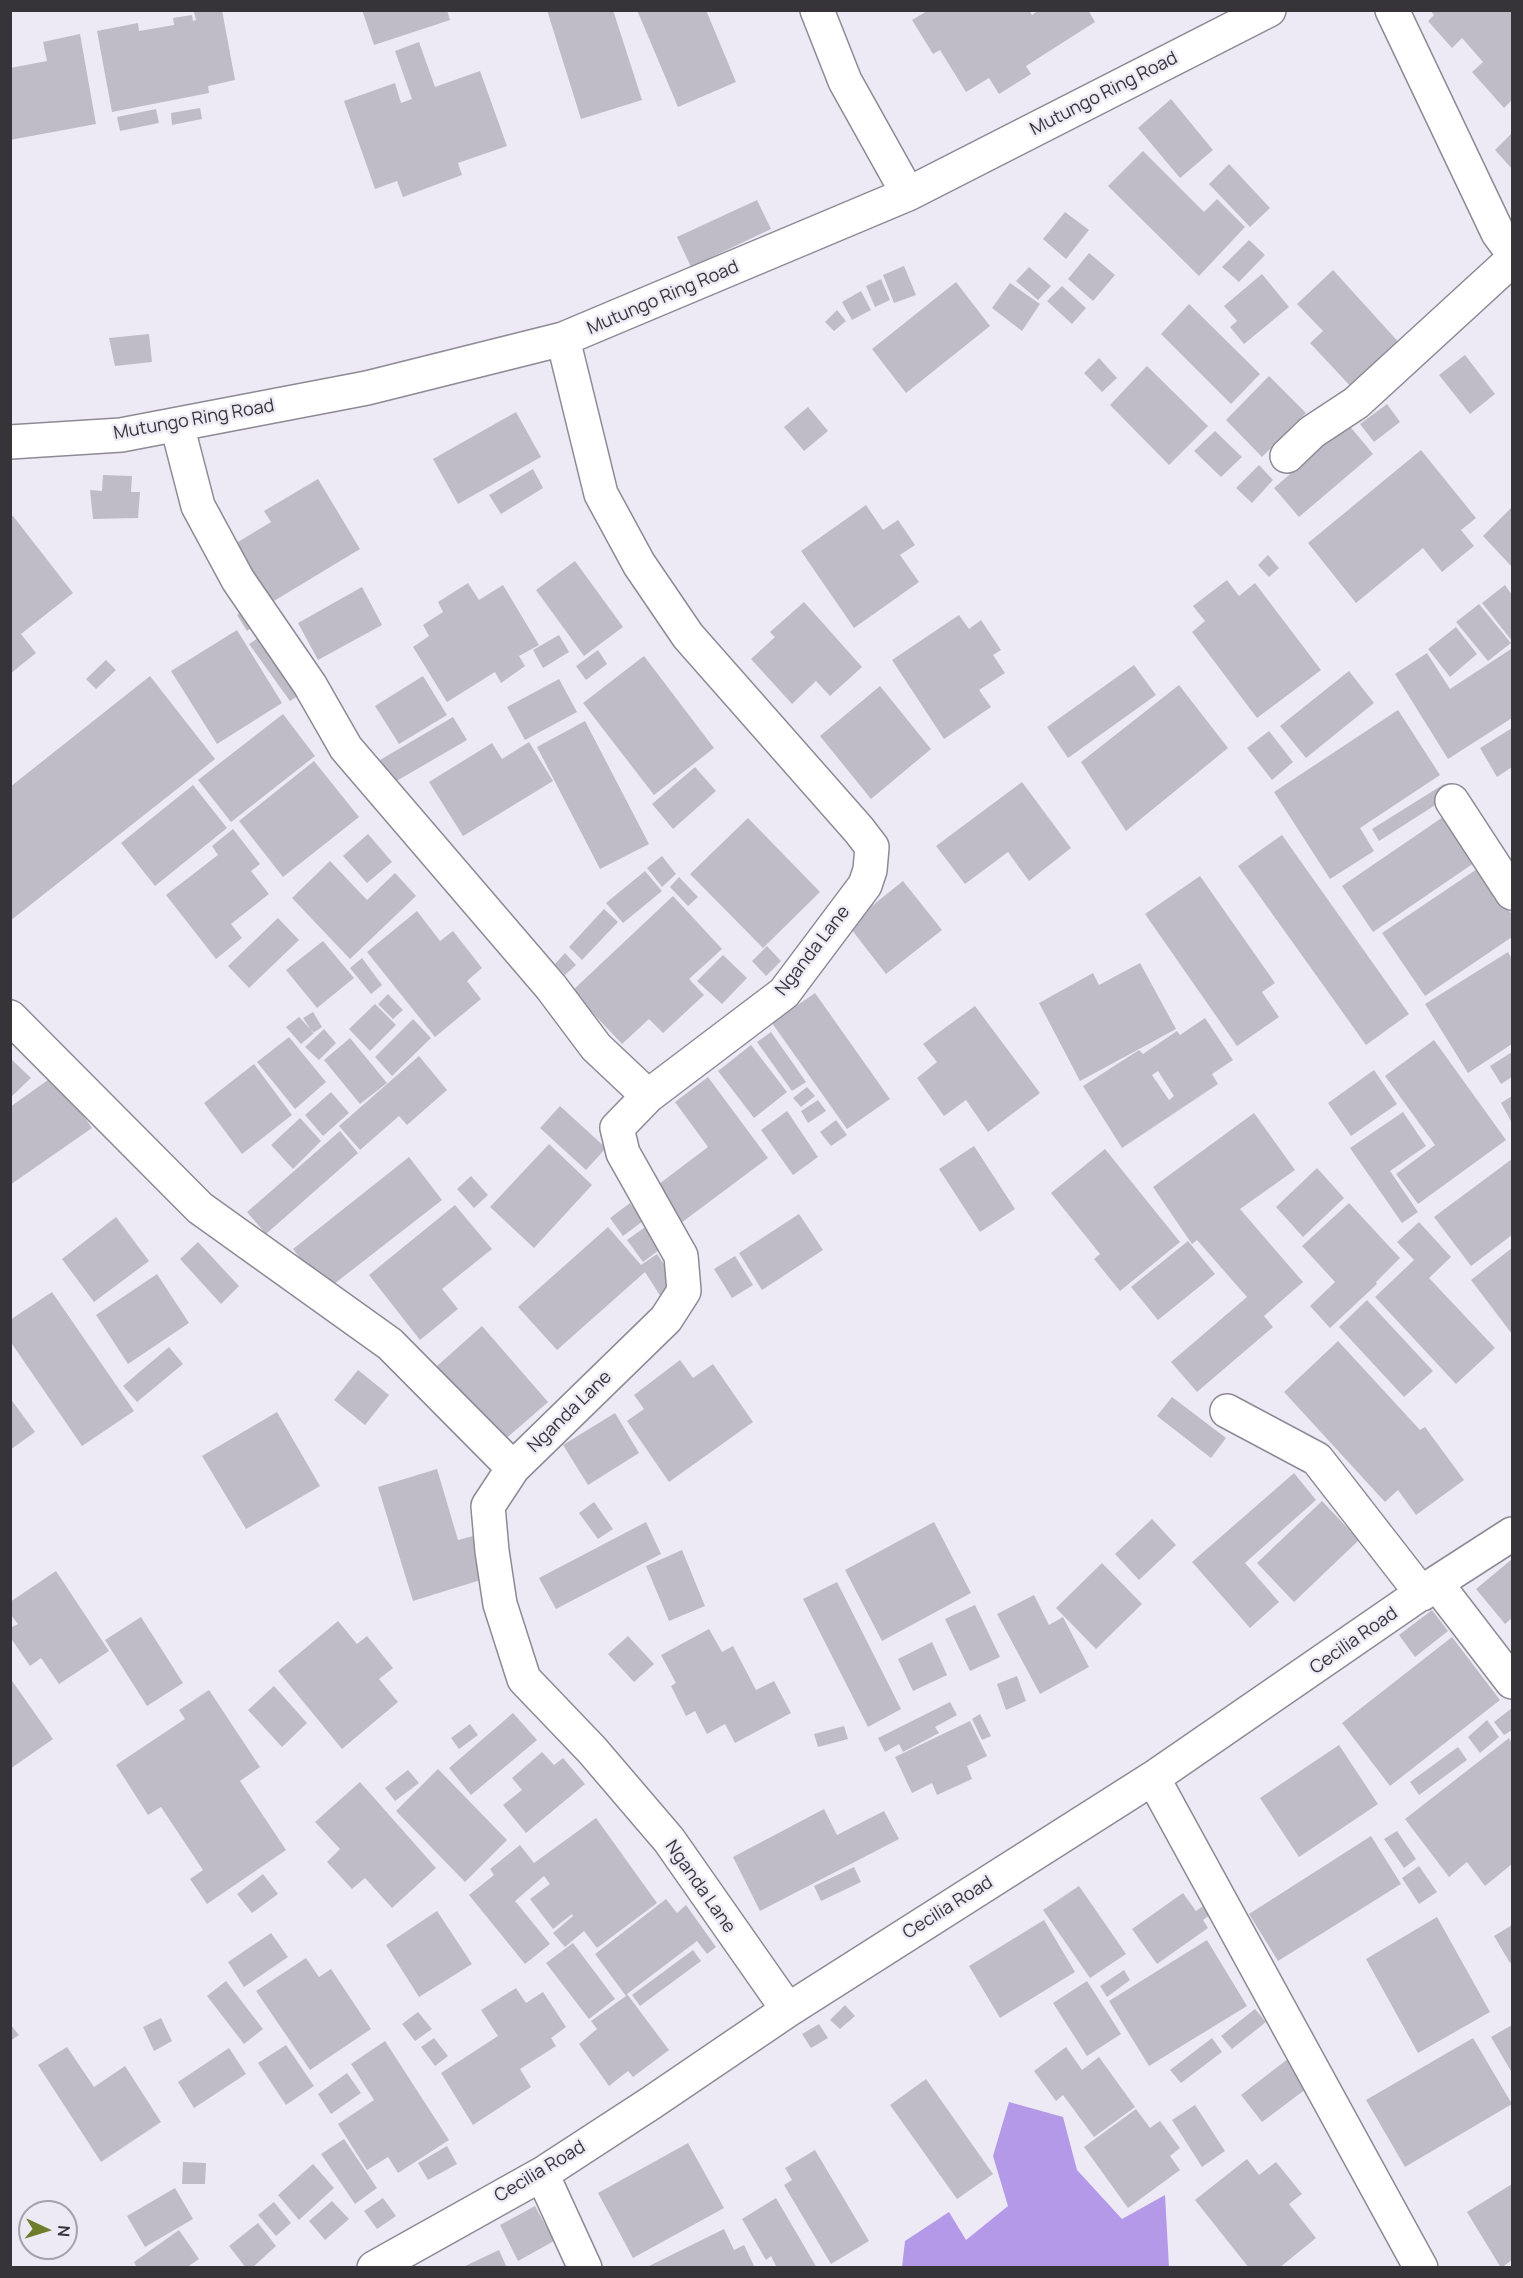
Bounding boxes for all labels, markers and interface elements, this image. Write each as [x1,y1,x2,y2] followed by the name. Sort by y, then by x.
[1027,47,1181,141] street label: Mutungo Ring Road
[584,256,742,340] street label: Mutungo Ring Road
[112,395,276,445] street label: Mutungo Ring Road
[771,902,855,1000] street label: Nganda Lane
[524,1367,616,1457] street label: Nganda Lane
[1306,1603,1402,1679] street label: Cecilia Road
[660,1836,740,1938] street label: Nganda Lane
[899,1872,997,1944] street label: Cecilia Road
[491,2136,589,2208] street label: Cecilia Road
[18,2200,78,2260] north arrow
[53,2225,75,2238] text: N

